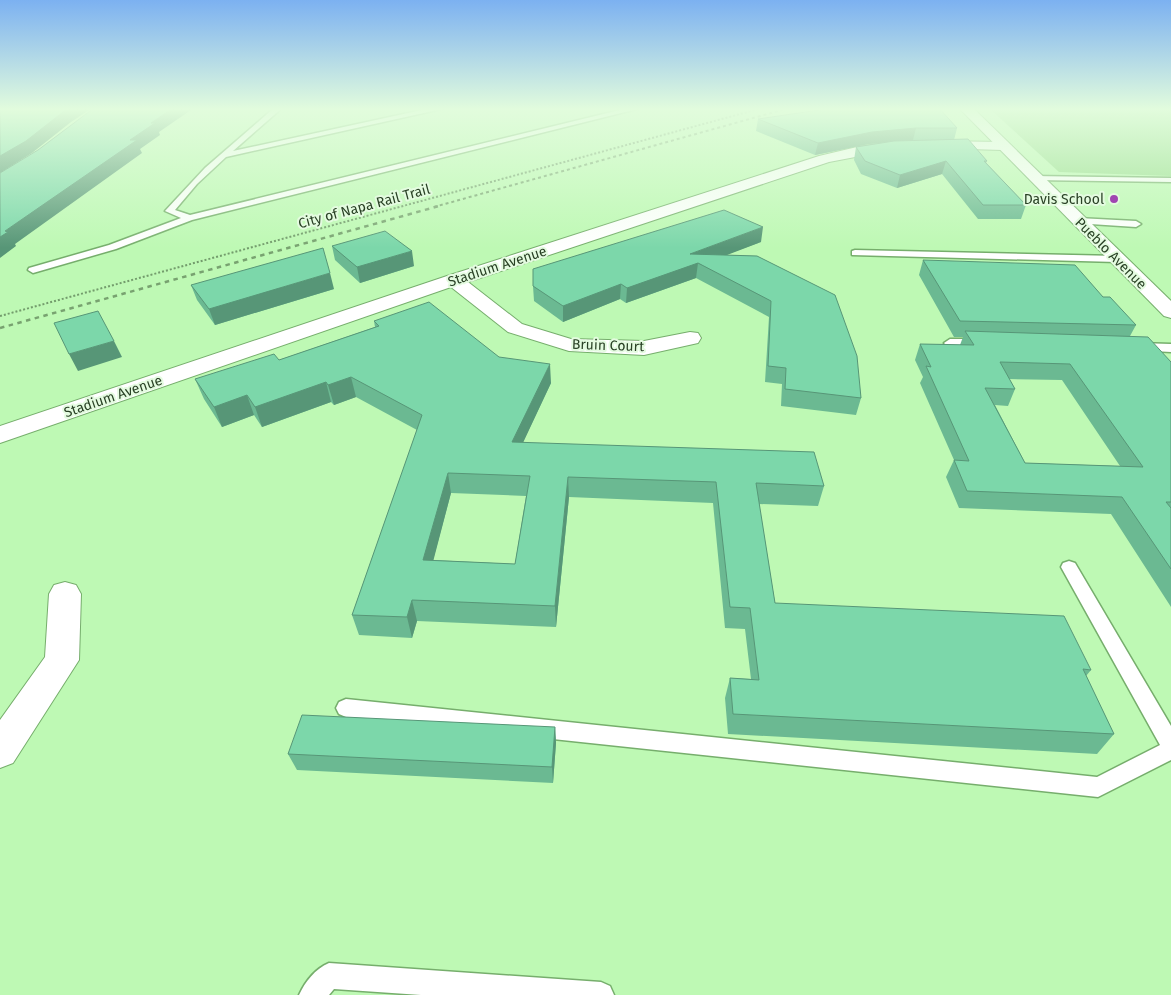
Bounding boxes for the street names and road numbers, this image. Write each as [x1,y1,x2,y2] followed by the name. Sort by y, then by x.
[296,181,432,232] street label: City of Napa Rail Trail
[1071,214,1150,293] street label: Pueblo Avenue
[446,243,549,290] street label: Stadium Avenue
[572,336,645,355] street label: Bruin Court
[62,372,165,421] street label: Stadium Avenue

